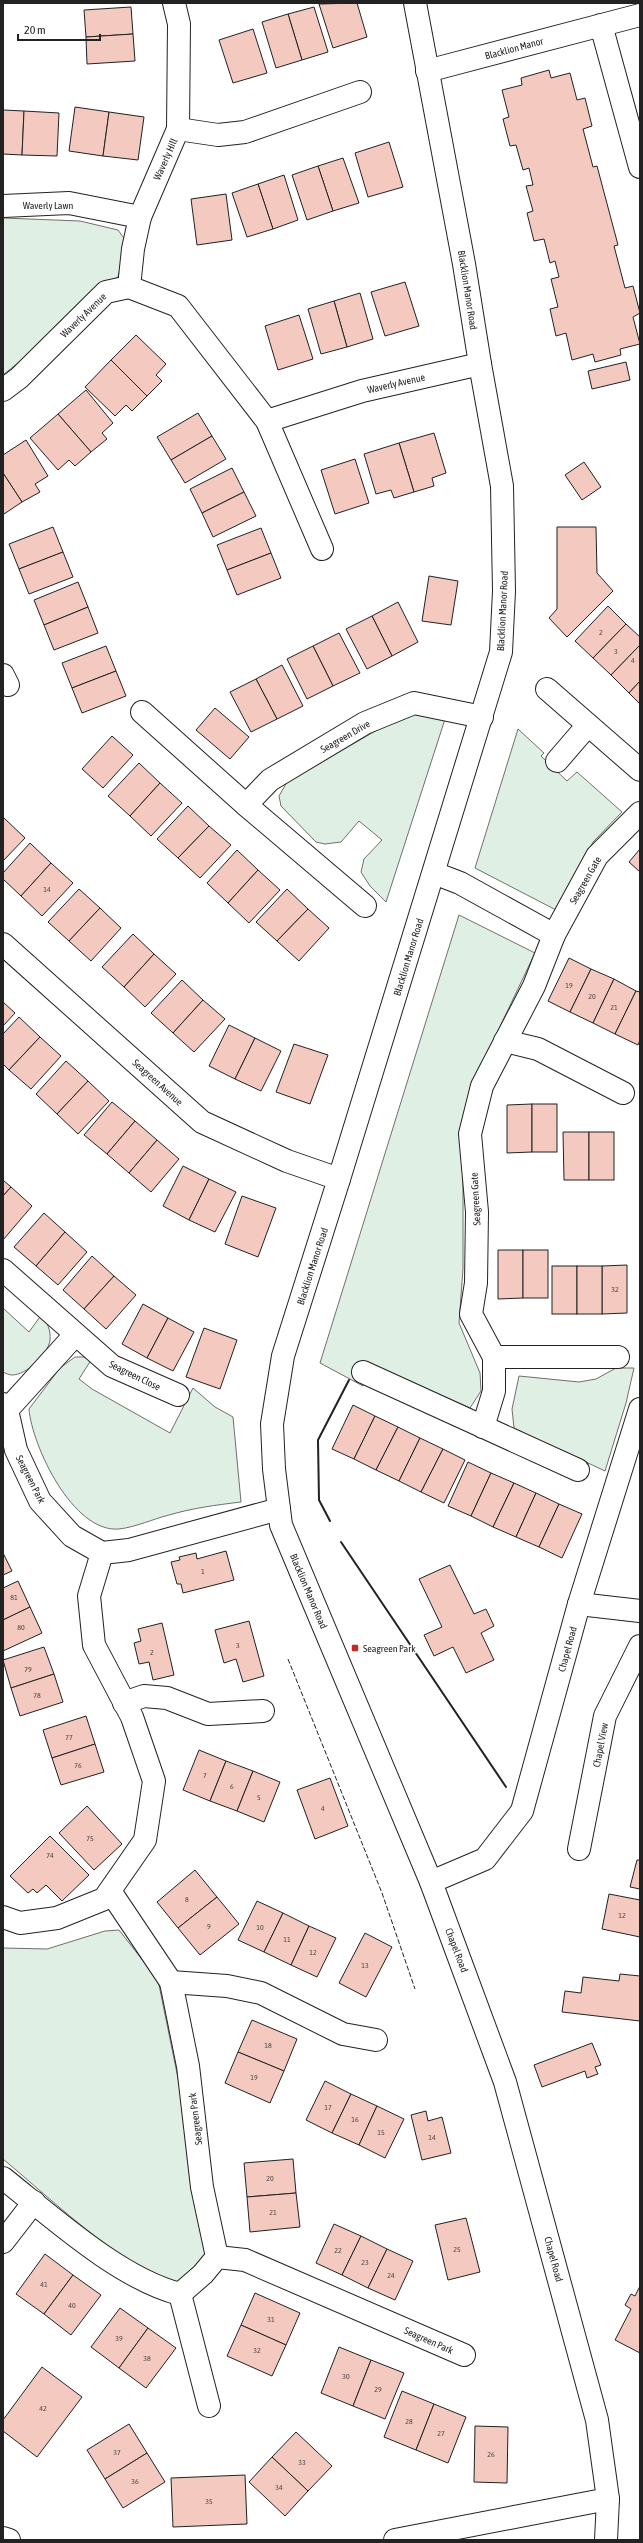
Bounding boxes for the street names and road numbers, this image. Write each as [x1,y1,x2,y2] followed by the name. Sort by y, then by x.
[484,35,545,62] street label: Blacklion Manor
[151,136,180,182] street label: Waverly Hill
[23,200,73,211] street label: Waverly Lawn
[456,250,479,331] street label: Blacklion Manor Road
[58,291,109,340] street label: Waverly Avenue
[366,371,426,395] street label: Waverly Avenue
[495,570,510,651] street label: Blacklion Manor Road
[319,718,372,755] street label: Seagreen Drive
[567,854,604,906] street label: Seagreen Gate
[391,917,426,997] street label: Blacklion Manor Road
[130,1057,185,1108] street label: Seagreen Avenue
[469,1172,482,1226] street label: Seagreen Gate
[295,1226,330,1306] street label: Blacklion Manor Road
[107,1358,163,1393] street label: Seagreen Close
[14,1453,48,1506] street label: Seagreen Park
[288,1552,329,1631] street label: Blacklion Manor Road
[556,1625,579,1673] street label: Chapel Road
[591,1722,610,1768] street label: Chapel View
[443,1927,470,1974] street label: Chapel Road
[187,2092,204,2146] street label: Seagreen Park
[542,2235,565,2283] street label: Chapel Road
[403,2325,456,2356] street label: Seagreen Park

